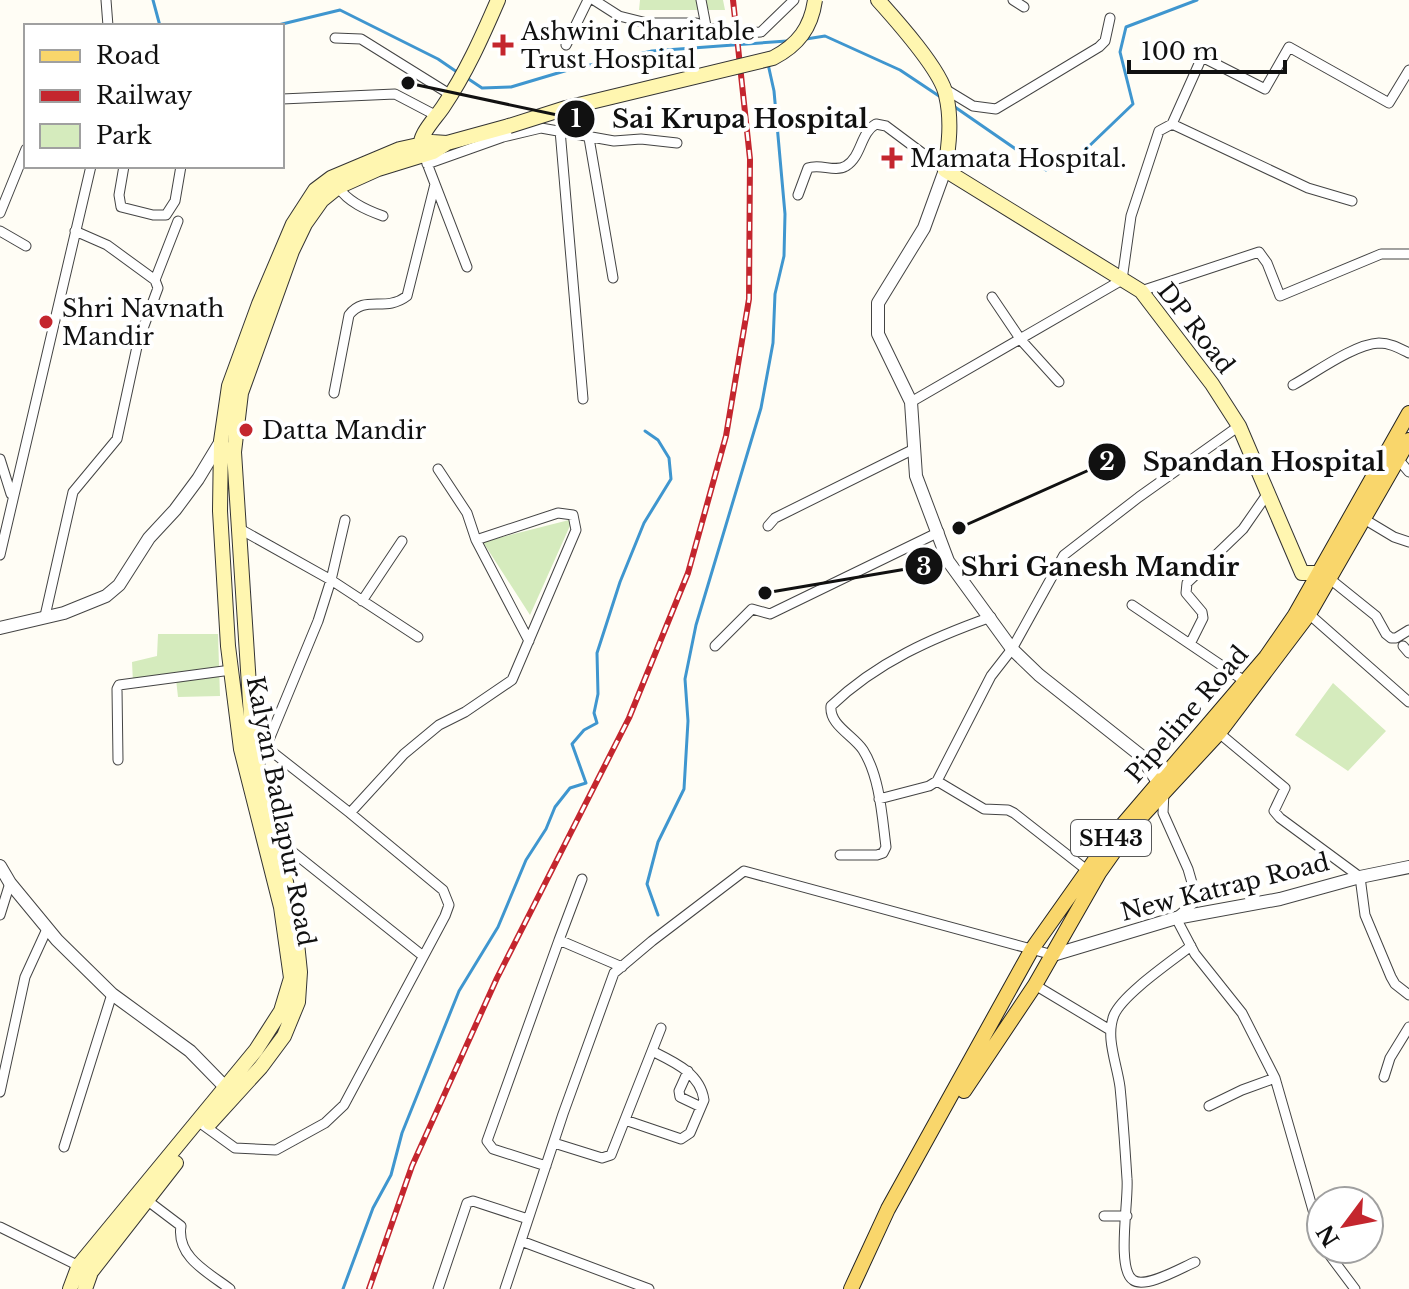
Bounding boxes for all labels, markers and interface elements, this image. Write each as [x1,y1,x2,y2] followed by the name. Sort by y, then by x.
[520,17,755,74] place label: Ashwini Charitable Trust Hospital
[24,24,284,168] legend
[1129,24,1285,74] scale bar
[492,34,514,56] marker: Ashwini Charitable Trust Hospital
[1141,37,1219,66] text: 100 m
[96,41,160,70] text: Road
[96,81,193,110] text: Railway
[556,94,884,144] callout: Sai Krupa Hospital
[612,103,868,135] text: Sai Krupa Hospital
[571,104,581,133] text: 1
[96,121,152,150] text: Park
[910,144,1127,173] place label: Mamata Hospital.
[881,147,903,169] marker: Mamata Hospital.
[1152,277,1240,379] street label: DP Road
[62,294,224,351] place label: Shri Navnath Mandir
[37,313,55,331] marker: Shri Navnath Mandir
[262,416,427,445] place label: Datta Mandir
[237,421,255,439] marker: Datta Mandir
[1087,437,1401,487] callout: Spandan Hospital
[1143,446,1385,478] text: Spandan Hospital
[1099,447,1115,476] text: 2
[904,541,1255,591] callout: Shri Ganesh Mandir
[961,551,1239,583] text: Shri Ganesh Mandir
[916,552,932,581] text: 3
[1120,640,1254,788] street label: Pipeline Road
[241,674,321,948] street label: Kalyan Badlapur Road
[1071,820,1151,856] road number: SH43
[1118,847,1332,927] street label: New Katrap Road
[1305,1185,1385,1265] north arrow
[1311,1219,1345,1251] text: N

